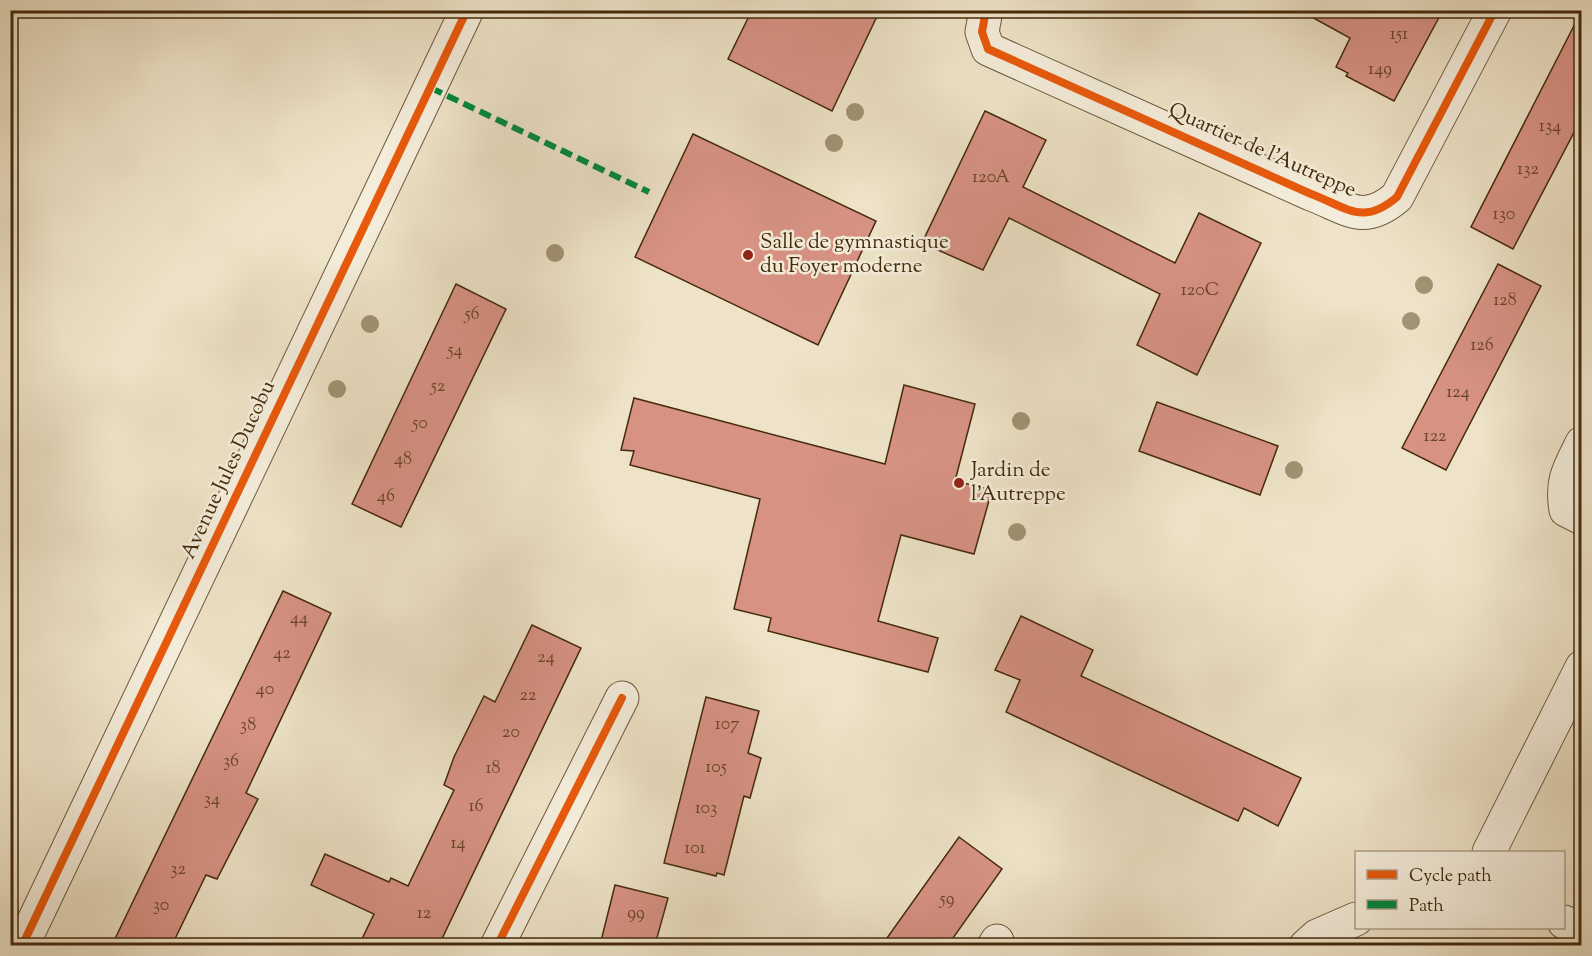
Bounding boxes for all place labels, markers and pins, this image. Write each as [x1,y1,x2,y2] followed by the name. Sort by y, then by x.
[760,228,949,282] place label: Salle de gymnastique du Foyer moderne
[741,248,755,262] marker: Salle de gymnastique du Foyer moderne
[970,456,1066,510] place label: Jardin de l'Autreppe
[952,476,966,490] marker: Jardin de l'Autreppe

